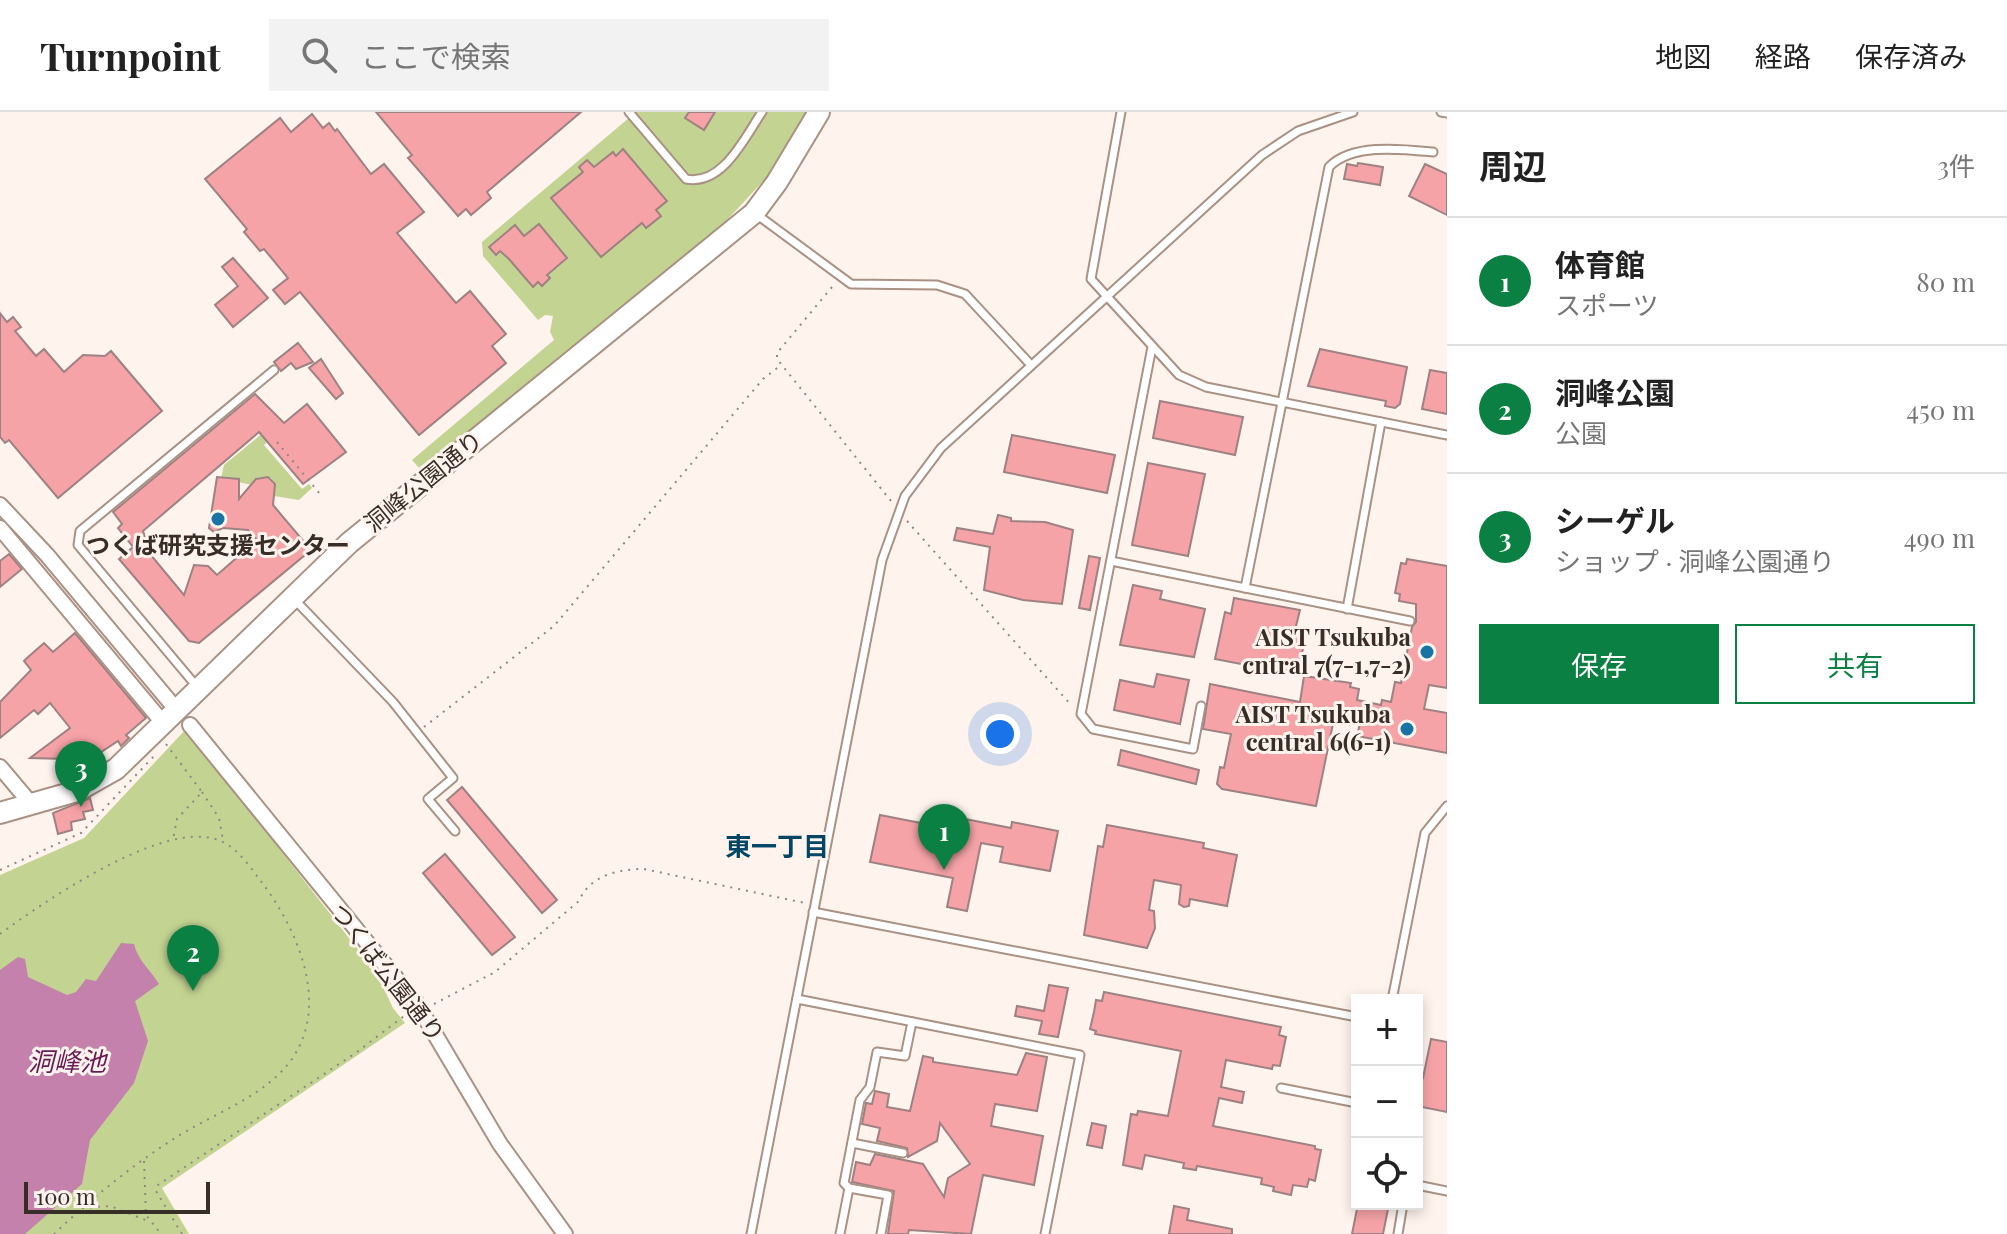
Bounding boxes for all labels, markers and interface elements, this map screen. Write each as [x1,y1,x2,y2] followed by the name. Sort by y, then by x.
[269,19,829,91] search box
[40,30,221,81] text: Turnpoint
[297,33,341,77] icon: search
[361,36,511,76] text: ここで検索
[1655,37,1711,74] text: 地図
[1755,37,1811,74] text: 経路
[1855,37,1967,74] text: 保存済み
[1479,142,1547,188] text: 周辺
[1937,148,1975,183] text: 3件
[1555,244,1645,284] text: 体育館
[1500,264,1510,299] text: 1
[1916,264,1975,299] text: 80 m
[1555,287,1658,322] text: スポーツ
[1555,372,1675,412] text: 洞峰公園
[1498,392,1512,427] text: 2
[1906,392,1975,427] text: 450 m
[1555,415,1607,450] text: 公園
[357,423,489,538] street label: 洞峰公園通り
[1555,500,1675,540] text: シーゲル
[209,510,227,528] marker: つくば研究支援センター
[1499,520,1511,555] text: 3
[1904,520,1975,555] text: 490 m
[86,528,350,560] place label: つくば研究支援センター
[1555,543,1835,578] text: ショップ · 洞峰公園通り
[1242,620,1412,680] place label: AIST Tsukuba cntral 7(7-1,7-2)
[1479,624,1719,704] button: 保存
[1735,624,1975,704] button: 共有
[1418,643,1436,661] marker: AIST Tsukuba cntral 7(7-1,7-2)
[1234,697,1392,757] place label: AIST Tsukuba central 6(6-1)
[980,714,1020,754] your location
[1398,720,1416,738] marker: AIST Tsukuba central 6(6-1)
[55,741,107,807] pin: 3
[918,804,970,870] pin: 1
[725,828,829,863] district label: 東一丁目
[324,896,453,1048] street label: つくば公園通り
[167,925,219,991] pin: 2
[1351,994,1423,1210] map controls
[1351,994,1423,1066] button: +
[28,1043,109,1078] water label: 洞峰池
[1351,1066,1423,1138] button: −
[1351,1138,1423,1210] button: locate
[24,1178,210,1214] scale bar
[36,1181,96,1211] text: 100 m

